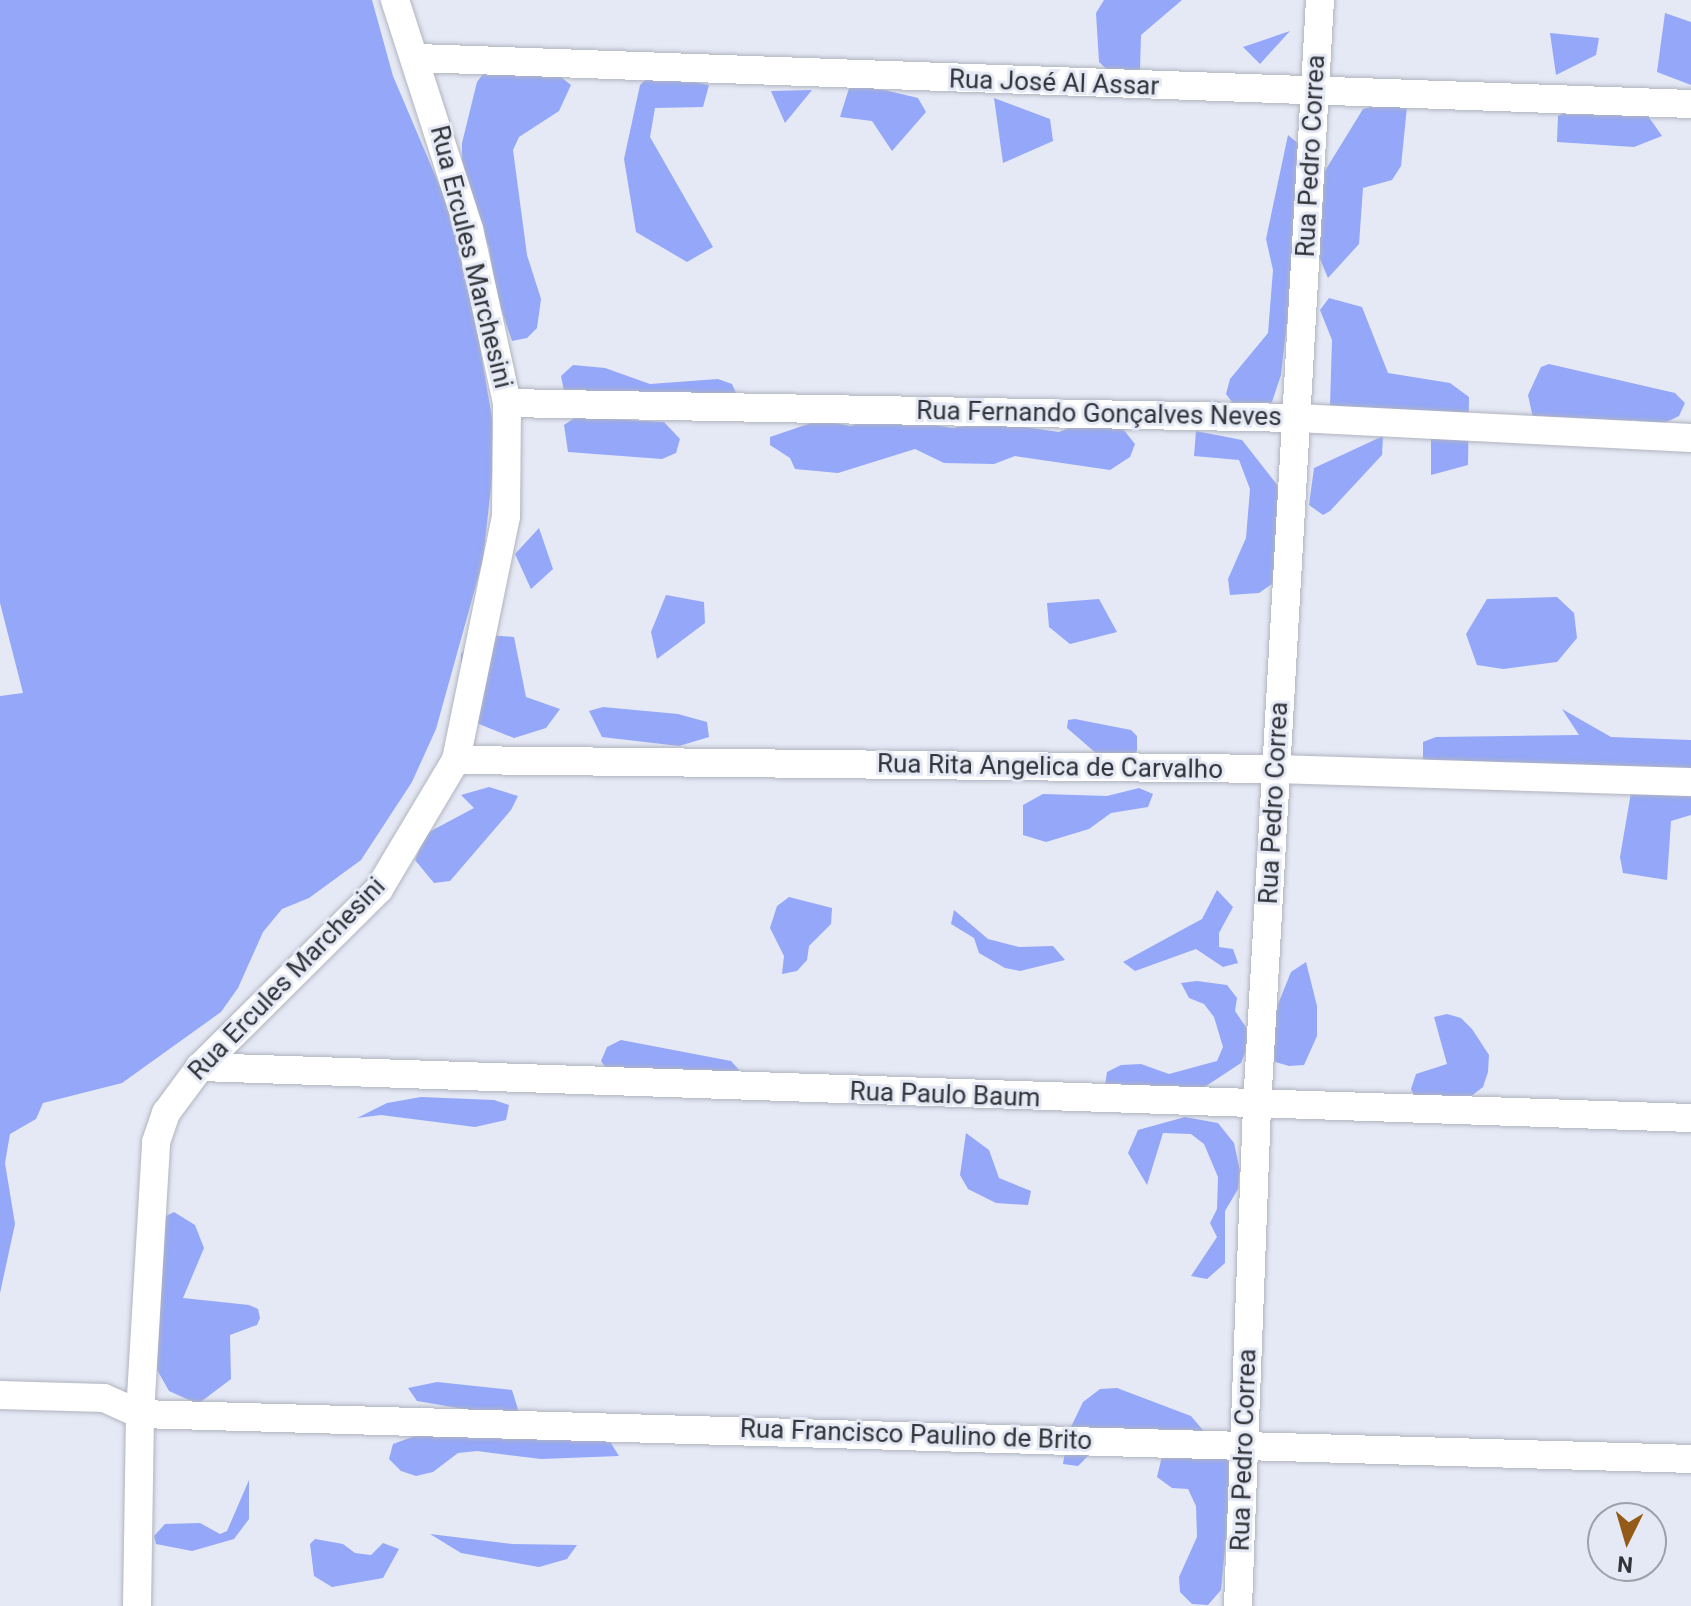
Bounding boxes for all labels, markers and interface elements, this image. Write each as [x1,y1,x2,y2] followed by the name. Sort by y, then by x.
[1290,54,1332,258] street label: Rua Pedro Correa
[948,64,1160,102] street label: Rua José Al Assar
[423,122,519,392] street label: Rua Ercules Marchesini
[916,395,1282,433] street label: Rua Fernando Gonçalves Neves
[1253,701,1295,905] street label: Rua Pedro Correa
[877,748,1223,786] street label: Rua Rita Angelica de Carvalho
[182,871,392,1087] street label: Rua Ercules Marchesini
[849,1076,1041,1114] street label: Rua Paulo Baum
[1225,1348,1263,1552] street label: Rua Pedro Correa
[739,1413,1093,1457] street label: Rua Francisco Paulino de Brito
[1587,1502,1667,1582] north arrow
[1616,1551,1634,1578] text: N

